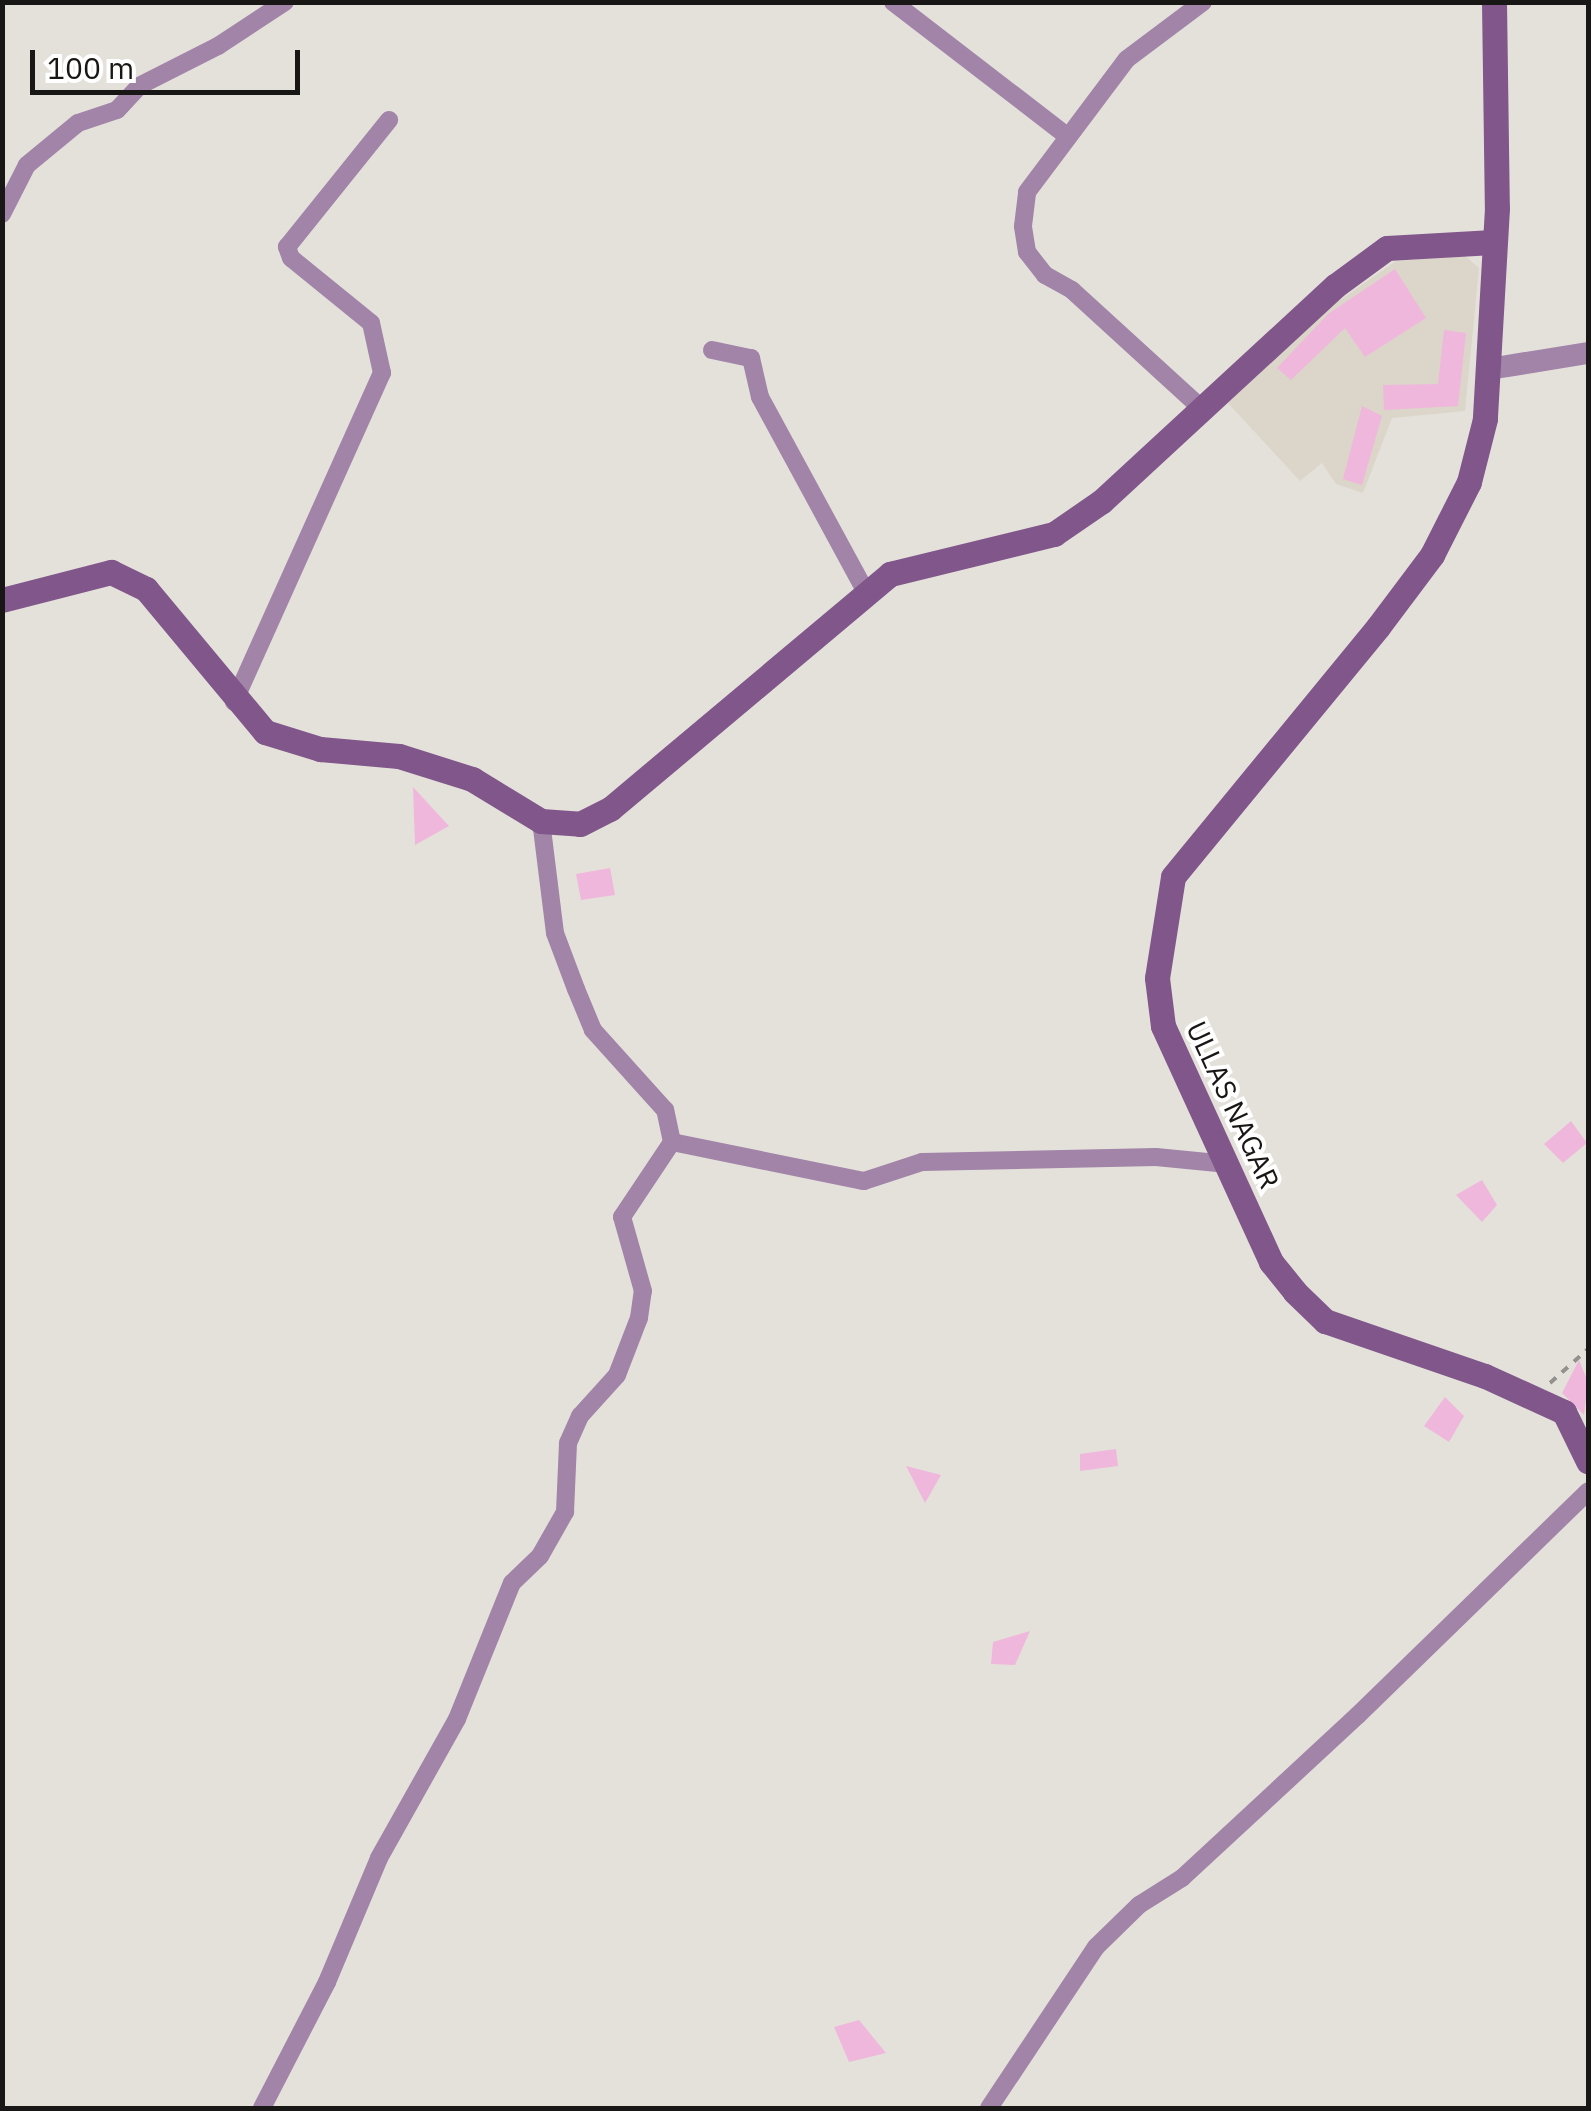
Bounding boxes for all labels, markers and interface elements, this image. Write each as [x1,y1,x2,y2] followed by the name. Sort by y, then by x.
[35,30,305,92] scale bar
[47,48,134,87] text: 100 m
[1180,1016,1286,1194] street label: ULLAS NAGAR

